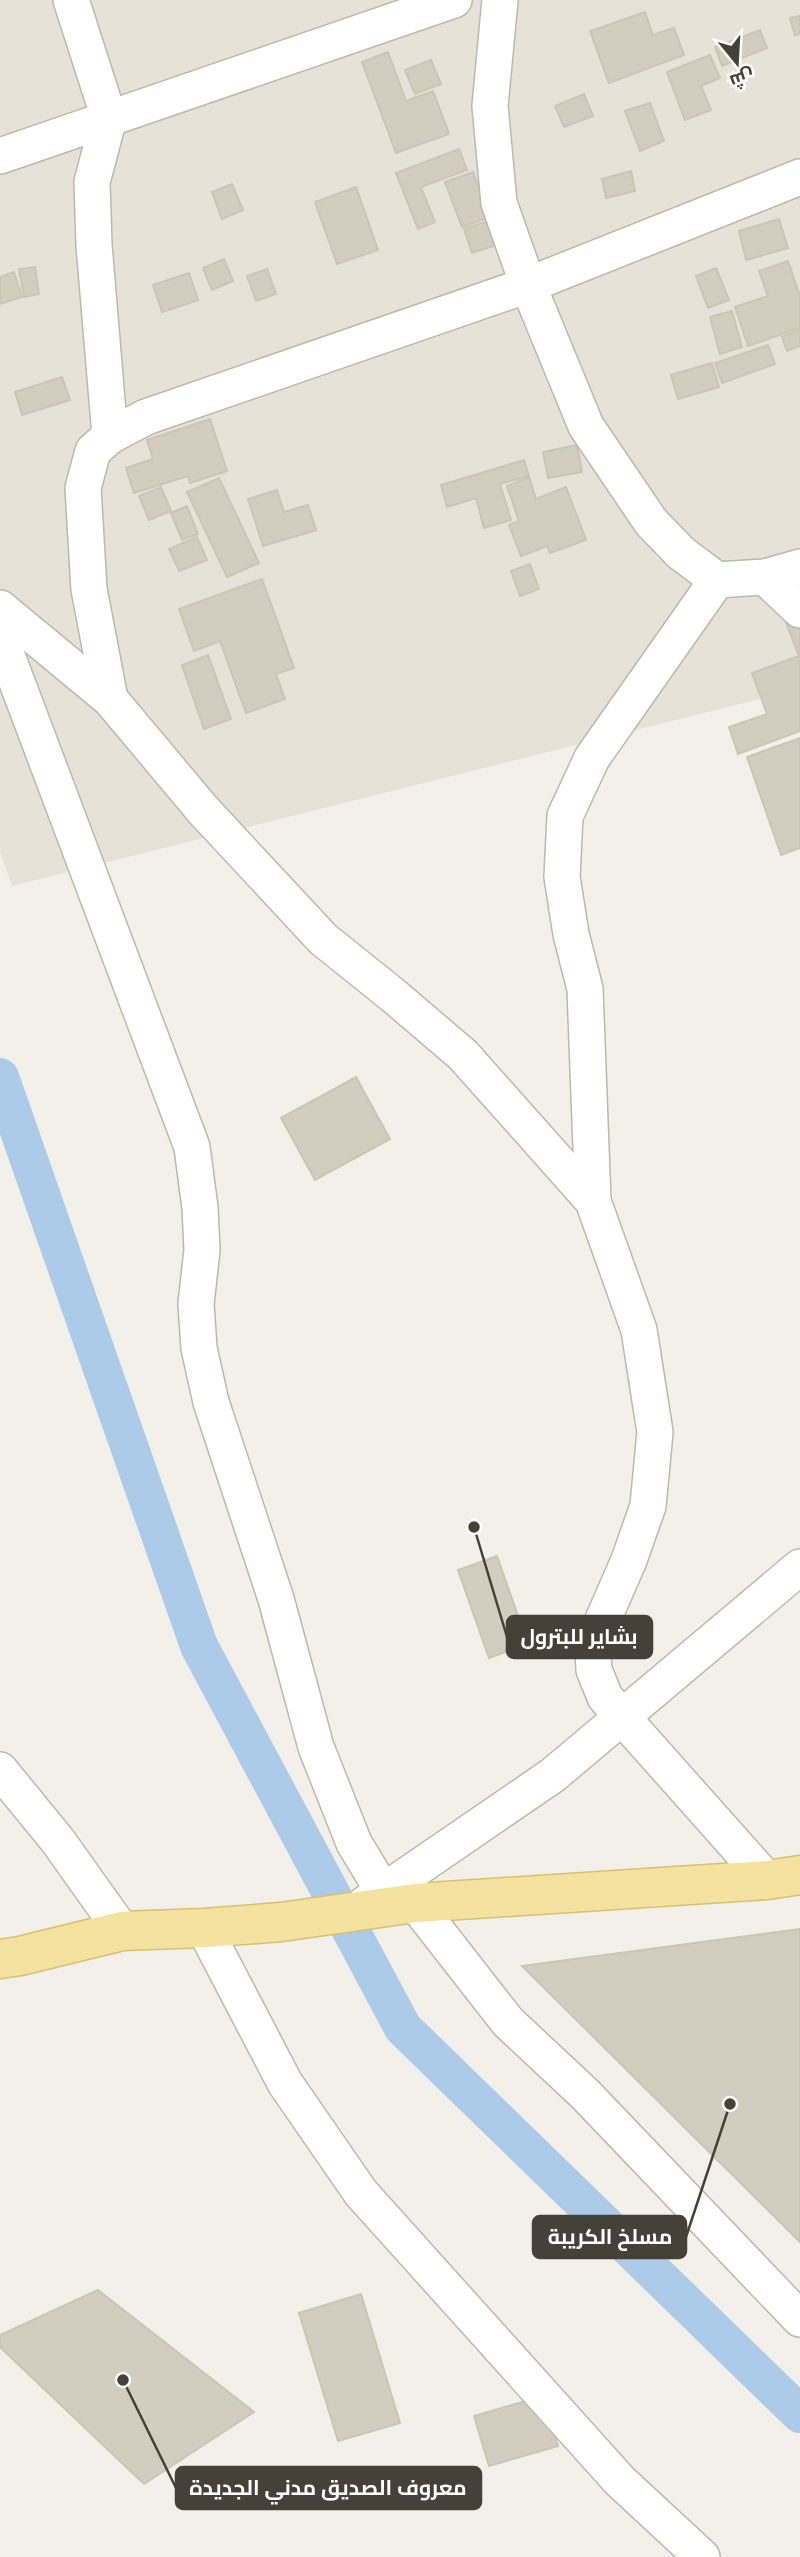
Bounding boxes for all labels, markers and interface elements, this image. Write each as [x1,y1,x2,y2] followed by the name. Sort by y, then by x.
[702,28,772,98] north arrow
[727,64,758,94] text: ش
[507,1616,652,1658] callout: بشاير للبترول
[520,1622,638,1650] text: بشاير للبترول
[533,2216,686,2258] callout: مسلخ الكريبة
[548,2222,672,2251] text: مسلخ الكريبة
[176,2467,481,2509] callout: معروف الصديق مدني الجديدة
[189,2473,467,2505] text: معروف الصديق مدني الجديدة

